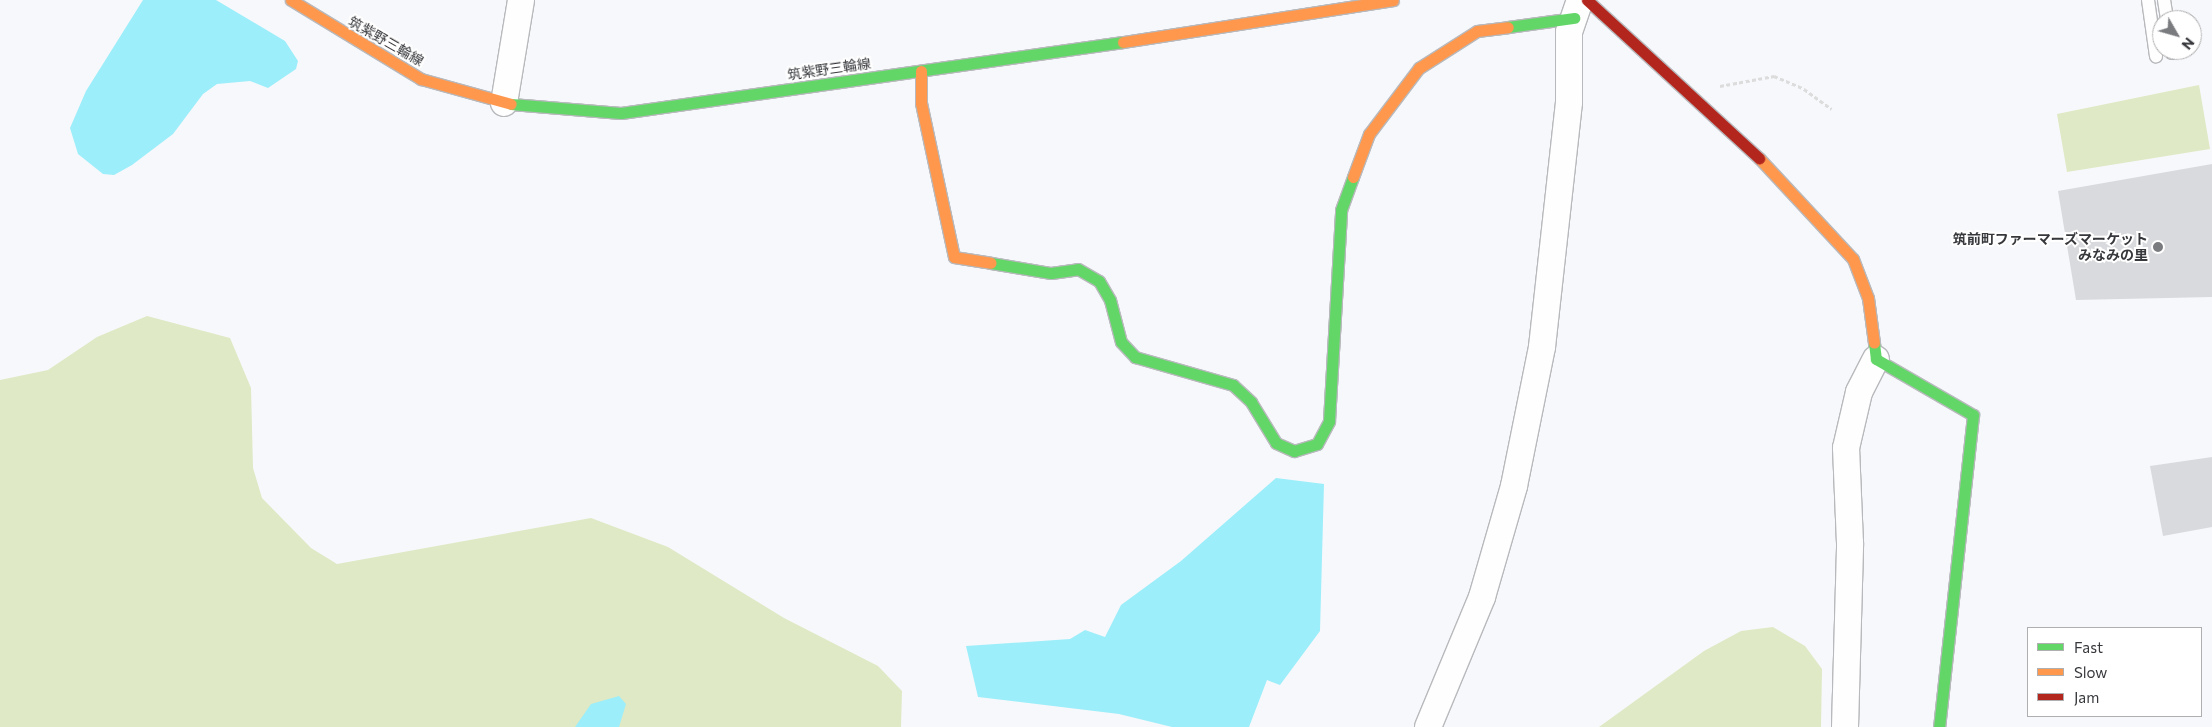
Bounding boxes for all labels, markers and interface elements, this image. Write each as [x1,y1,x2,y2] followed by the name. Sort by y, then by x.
[2152,10,2202,60] north arrow
[345,13,427,69] street label: 筑紫野三輪線
[2178,35,2198,53] text: N
[786,55,872,83] street label: 筑紫野三輪線
[1952,231,2148,264] place label: 筑前町ファーマーズマーケット みなみの里
[2152,241,2164,253] marker: 筑前町ファーマーズマーケット みなみの里
[2027,627,2202,717] legend
[2074,638,2103,656] text: Fast
[2074,663,2107,681] text: Slow
[2074,688,2099,706] text: Jam

